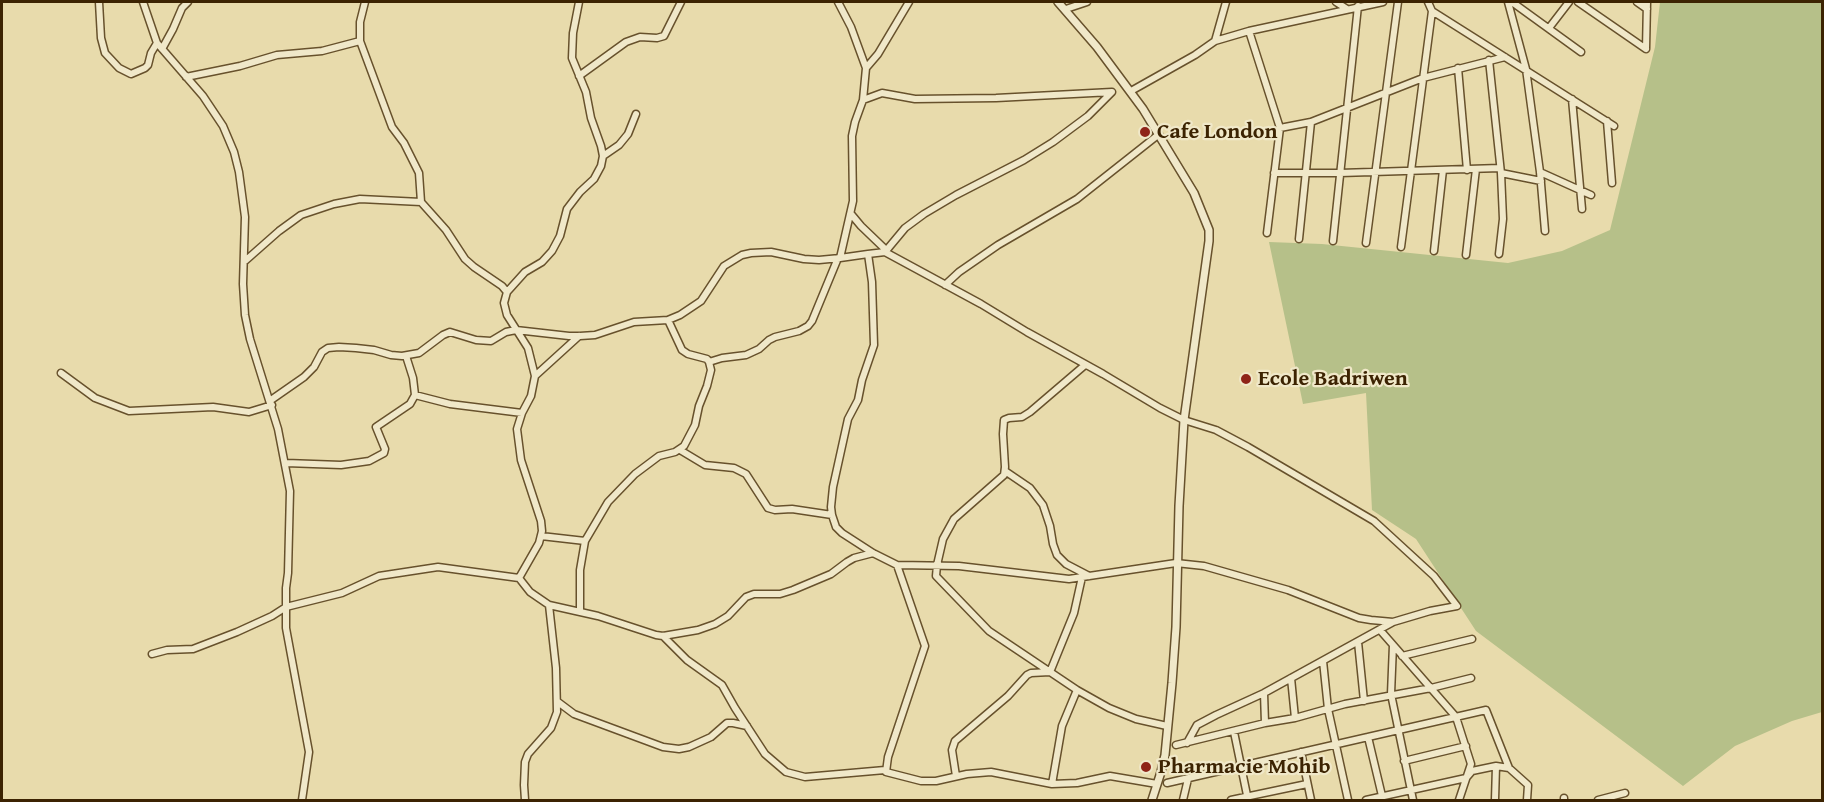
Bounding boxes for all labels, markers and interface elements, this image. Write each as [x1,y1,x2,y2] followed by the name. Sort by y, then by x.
[1157,119,1278,145] place label: Cafe London
[1138,125,1152,139] marker: Cafe London
[1258,366,1408,392] place label: Ecole Badriwen
[1239,372,1253,386] marker: Ecole Badriwen
[1158,754,1330,780] place label: Pharmacie Mohib
[1139,760,1153,774] marker: Pharmacie Mohib

